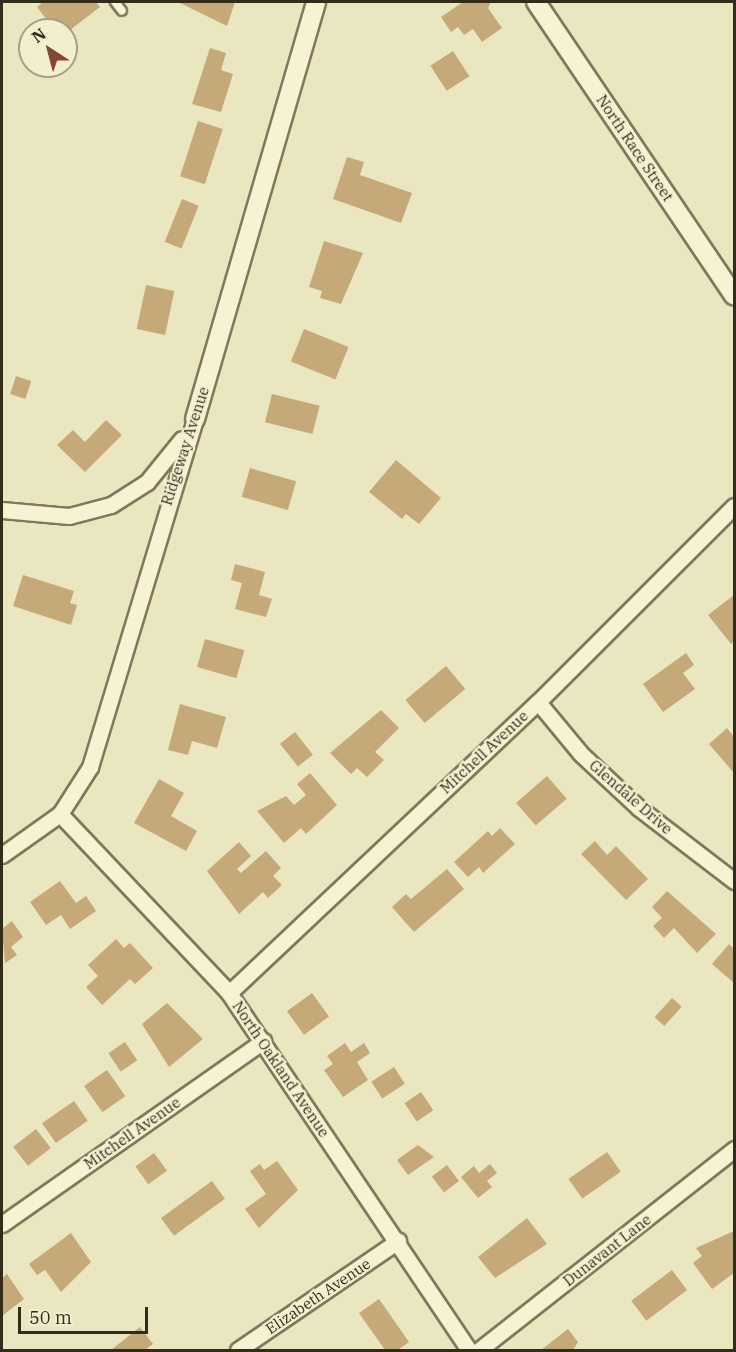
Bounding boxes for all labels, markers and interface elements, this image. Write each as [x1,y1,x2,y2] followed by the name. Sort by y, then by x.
[18,18,78,78] north arrow
[28,23,50,47] text: N
[593,91,677,205] street label: North Race Street
[157,384,213,508] street label: Ridgeway Avenue
[436,707,532,797] street label: Mitchell Avenue
[586,756,676,838] street label: Glendale Drive
[229,998,333,1140] street label: North Oakland Avenue
[80,1093,184,1173] street label: Mitchell Avenue
[559,1210,655,1290] street label: Dunavant Lane
[262,1254,374,1338] street label: Elizabeth Avenue
[21,1295,152,1333] scale bar
[29,1306,72,1329] text: 50 m

